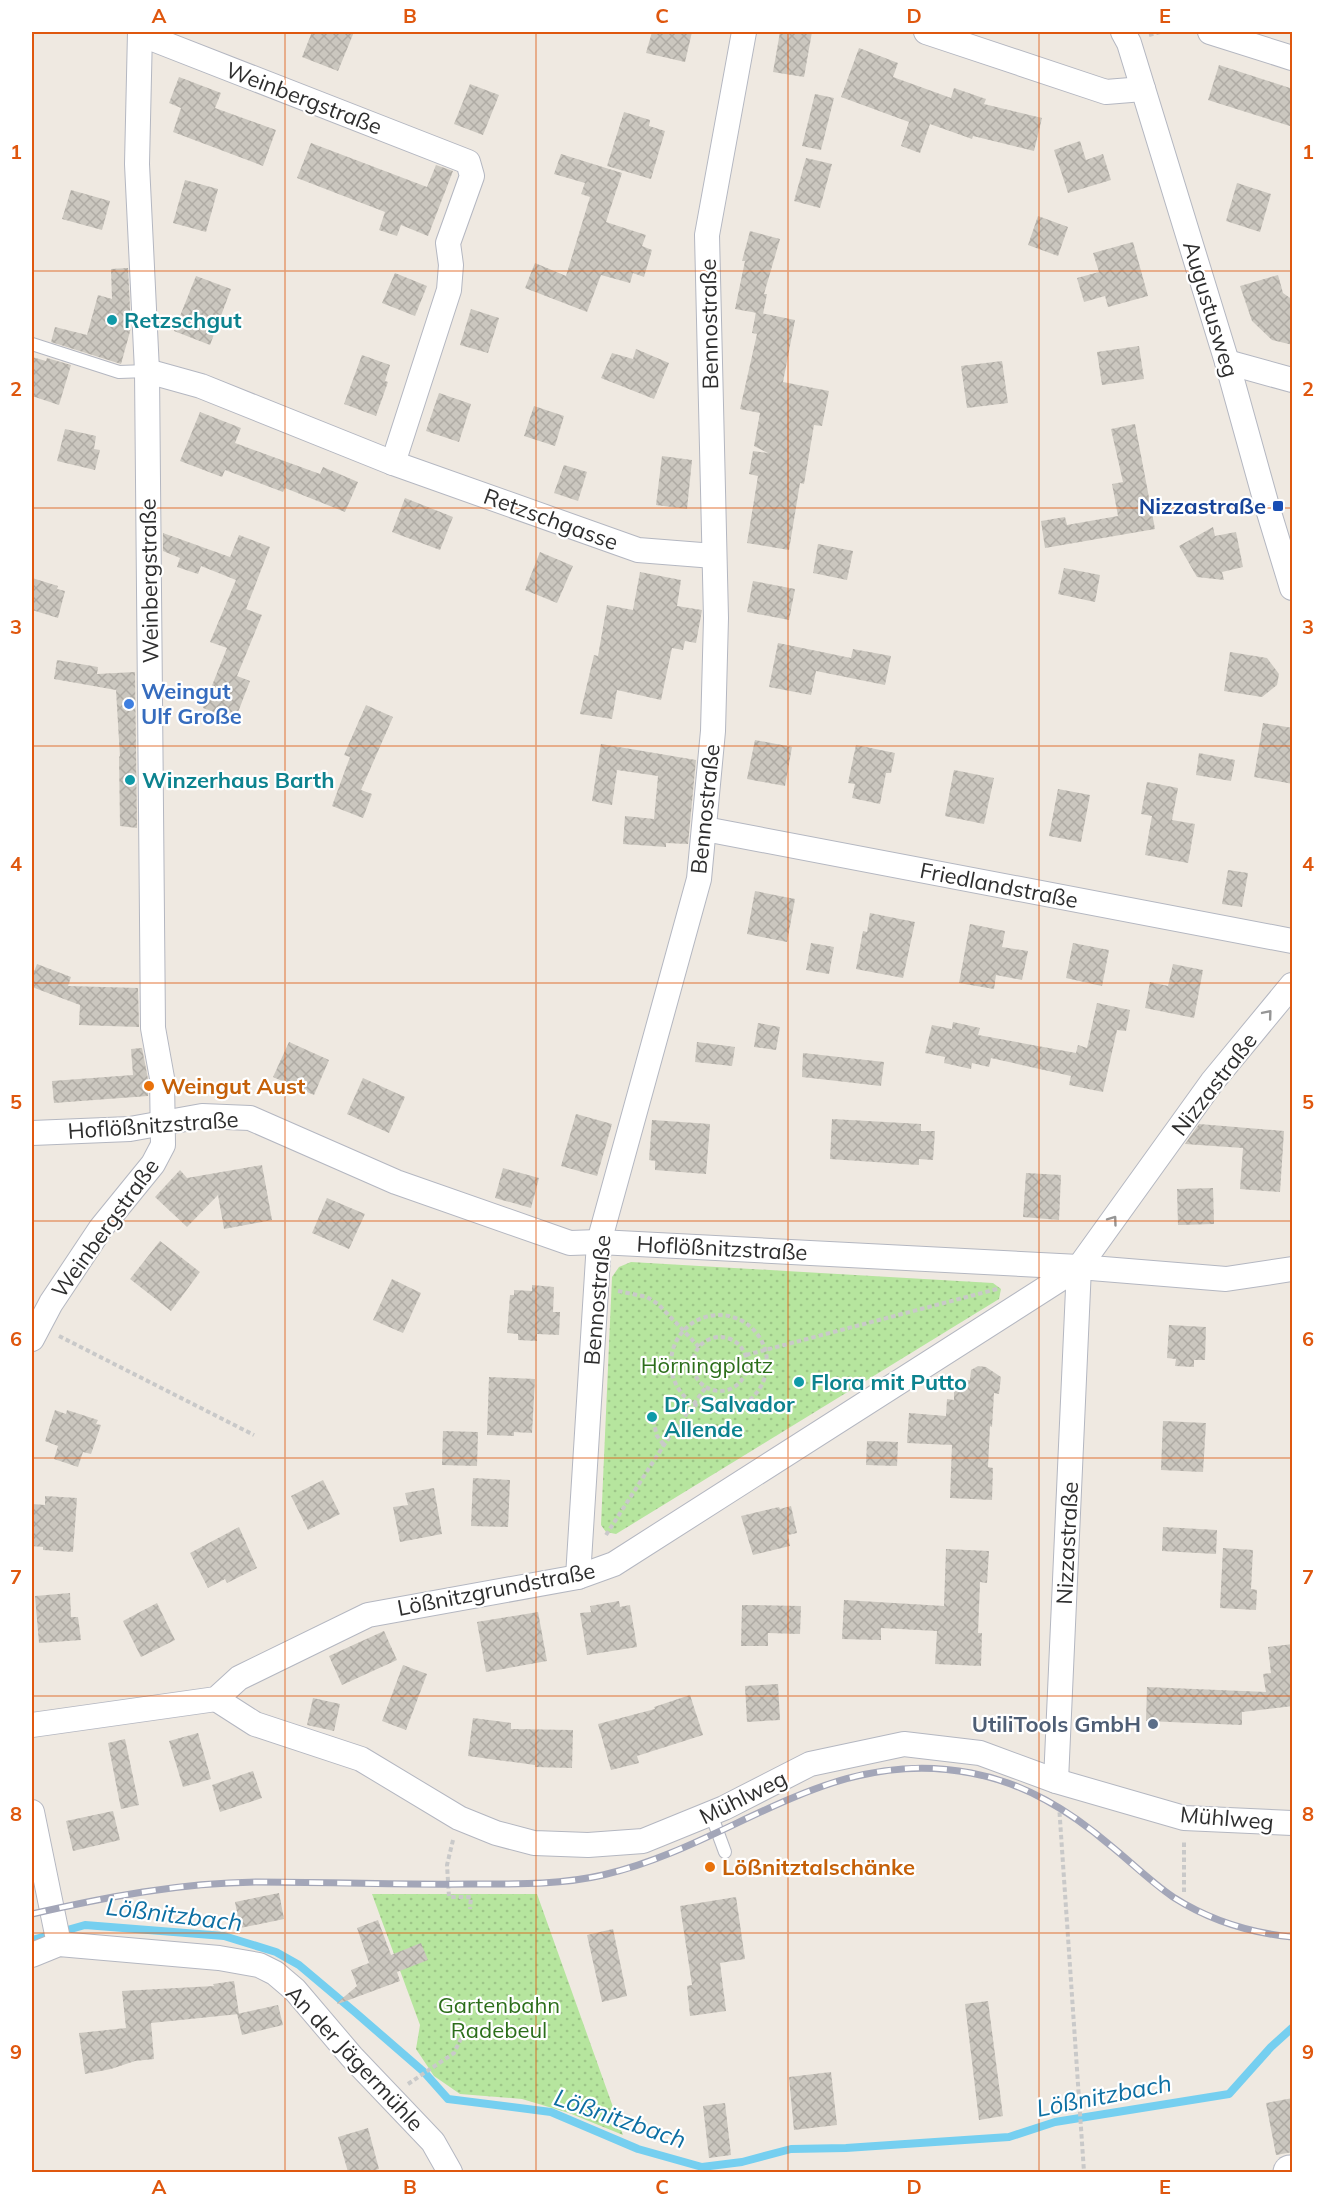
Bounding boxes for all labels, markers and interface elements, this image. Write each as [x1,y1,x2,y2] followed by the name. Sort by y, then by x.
[152,3,167,28] text: A
[403,3,417,28] text: B
[655,3,669,28] text: C
[906,3,922,28] text: D
[1159,3,1171,28] text: E
[222,55,386,141] street label: Weinbergstraße
[10,139,22,164] text: 1
[1302,139,1314,164] text: 1
[1177,238,1245,380] street label: Augustusweg
[694,258,724,390] street label: Bennostraße
[124,306,242,334] place label: Retzschgut
[105,313,119,327] marker: Retzschgut
[10,376,22,401] text: 2
[1302,376,1314,401] text: 2
[480,482,622,556] street label: Retzschgasse
[1139,492,1266,520] place label: Nizzastraße
[134,498,164,664] street label: Weinbergstraße
[1271,499,1285,513] marker: Nizzastraße
[10,614,22,639] text: 3
[1302,614,1314,639] text: 3
[141,677,242,730] place label: Weingut Ulf Große
[122,697,136,711] marker: Weingut Ulf Große
[684,743,726,875] street label: Bennostraße
[142,766,334,794] place label: Winzerhaus Barth
[123,773,137,787] marker: Winzerhaus Barth
[10,851,22,876] text: 4
[1302,851,1314,876] text: 4
[918,856,1080,914] street label: Friedlandstraße
[1261,1010,1272,1021] one-way arrow
[1165,1027,1263,1141] street label: Nizzastraße
[161,1072,305,1100] place label: Weingut Aust
[142,1079,156,1093] marker: Weingut Aust
[10,1089,22,1114] text: 5
[1302,1089,1314,1114] text: 5
[67,1105,239,1145] street label: Hoflößnitzstraße
[45,1153,165,1303] street label: Weinbergstraße
[1106,1215,1117,1226] one-way arrow
[636,1230,808,1266] street label: Hoflößnitzstraße
[577,1234,617,1366] street label: Bennostraße
[10,1326,22,1351] text: 6
[1302,1326,1314,1351] text: 6
[641,1351,773,1379] park label: Hörningplatz
[811,1368,967,1396] place label: Flora mit Putto
[792,1375,806,1389] marker: Flora mit Putto
[664,1390,795,1443] place label: Dr. Salvador Allende
[645,1410,659,1424] marker: Dr. Salvador Allende
[1050,1481,1084,1605] street label: Nizzastraße
[395,1556,597,1622] street label: Lößnitzgrundstraße
[10,1564,22,1589] text: 7
[1302,1564,1314,1589] text: 7
[972,1710,1141,1738] place label: UtiliTools GmbH
[1146,1717,1160,1731] marker: UtiliTools GmbH
[695,1764,791,1830] street label: Mühlweg
[1179,1800,1275,1836] street label: Mühlweg
[10,1801,22,1826] text: 8
[1302,1801,1314,1826] text: 8
[722,1853,915,1881] place label: Lößnitztalschänke
[703,1860,717,1874] marker: Lößnitztalschänke
[104,1891,244,1937] water label: Lößnitzbach
[280,1979,430,2137] street label: An der Jägermühle
[438,1991,560,2044] park label: Gartenbahn Radebeul
[10,2039,22,2064] text: 9
[1302,2039,1314,2064] text: 9
[1034,2067,1174,2123] water label: Lößnitzbach
[551,2082,690,2155] water label: Lößnitzbach
[152,2174,167,2199] text: A
[403,2174,417,2199] text: B
[655,2174,669,2199] text: C
[906,2174,922,2199] text: D
[1159,2174,1171,2199] text: E

